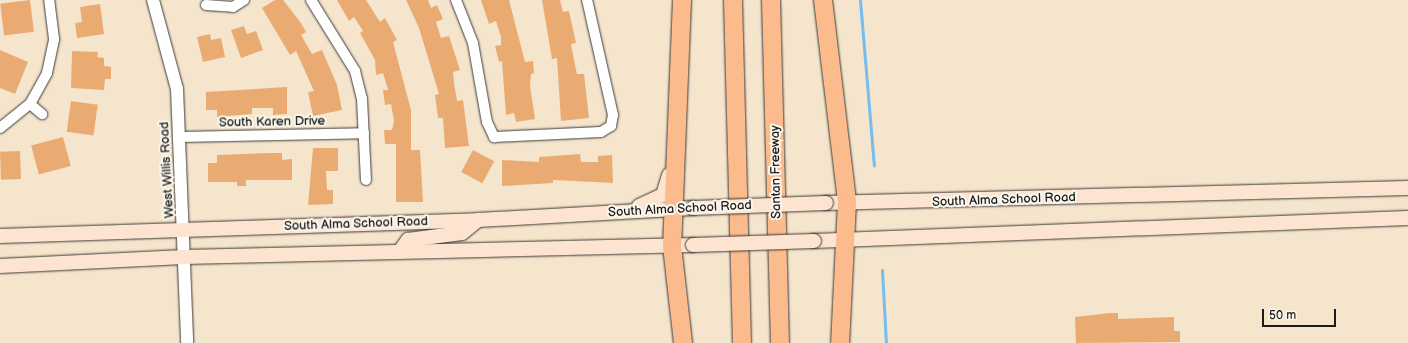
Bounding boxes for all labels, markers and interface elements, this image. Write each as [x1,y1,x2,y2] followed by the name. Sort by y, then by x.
[219,113,325,131] street label: South Karen Drive
[157,121,177,219] street label: West Willis Road
[767,125,785,219] street label: Santan Freeway
[932,190,1076,210] street label: South Alma School Road
[608,197,752,221] street label: South Alma School Road
[284,214,428,234] street label: South Alma School Road
[1264,301,1338,327] scale bar
[1269,308,1296,323] text: 50 m

